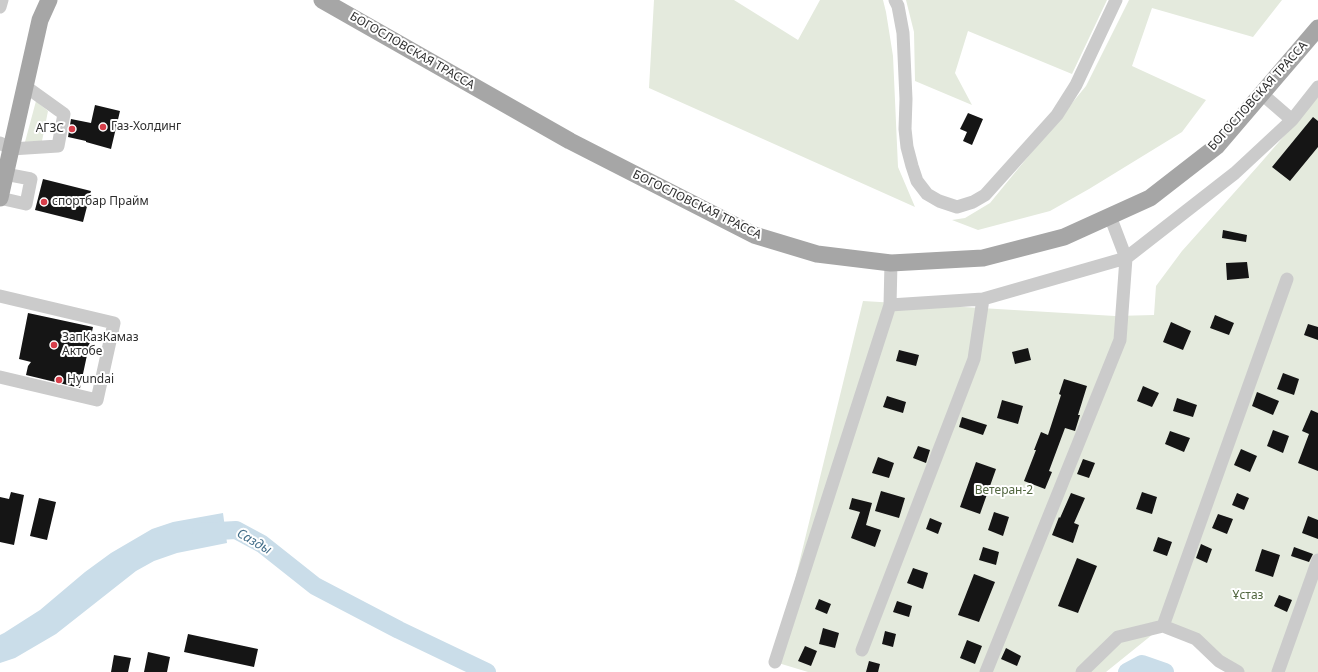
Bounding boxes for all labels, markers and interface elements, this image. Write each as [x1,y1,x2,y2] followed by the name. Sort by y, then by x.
[347,9,477,93] street label: БОГОСЛОВСКАЯ ТРАССА
[1205,39,1311,153] street label: БОГОСЛОВСКАЯ ТРАССА
[111,120,181,134] place label: Газ-Холдинг
[36,122,64,136] place label: АГЗС
[98,122,108,132] marker: Газ-Холдинг
[67,124,77,134] marker: АГЗС
[630,167,764,243] street label: БОГОСЛОВСКАЯ ТРАССА
[52,195,149,209] place label: спортбар Прайм
[39,197,49,207] marker: спортбар Прайм
[62,331,139,359] place label: ЗапКазКамаз Актобе
[49,340,59,350] marker: ЗапКазКамаз Актобе
[67,373,114,387] place label: Hyundai
[54,375,64,385] marker: Hyundai
[975,484,1033,498] park label: Ветеран-2
[234,526,274,558] water label: Сазды
[1233,589,1263,603] park label: Ұстаз

